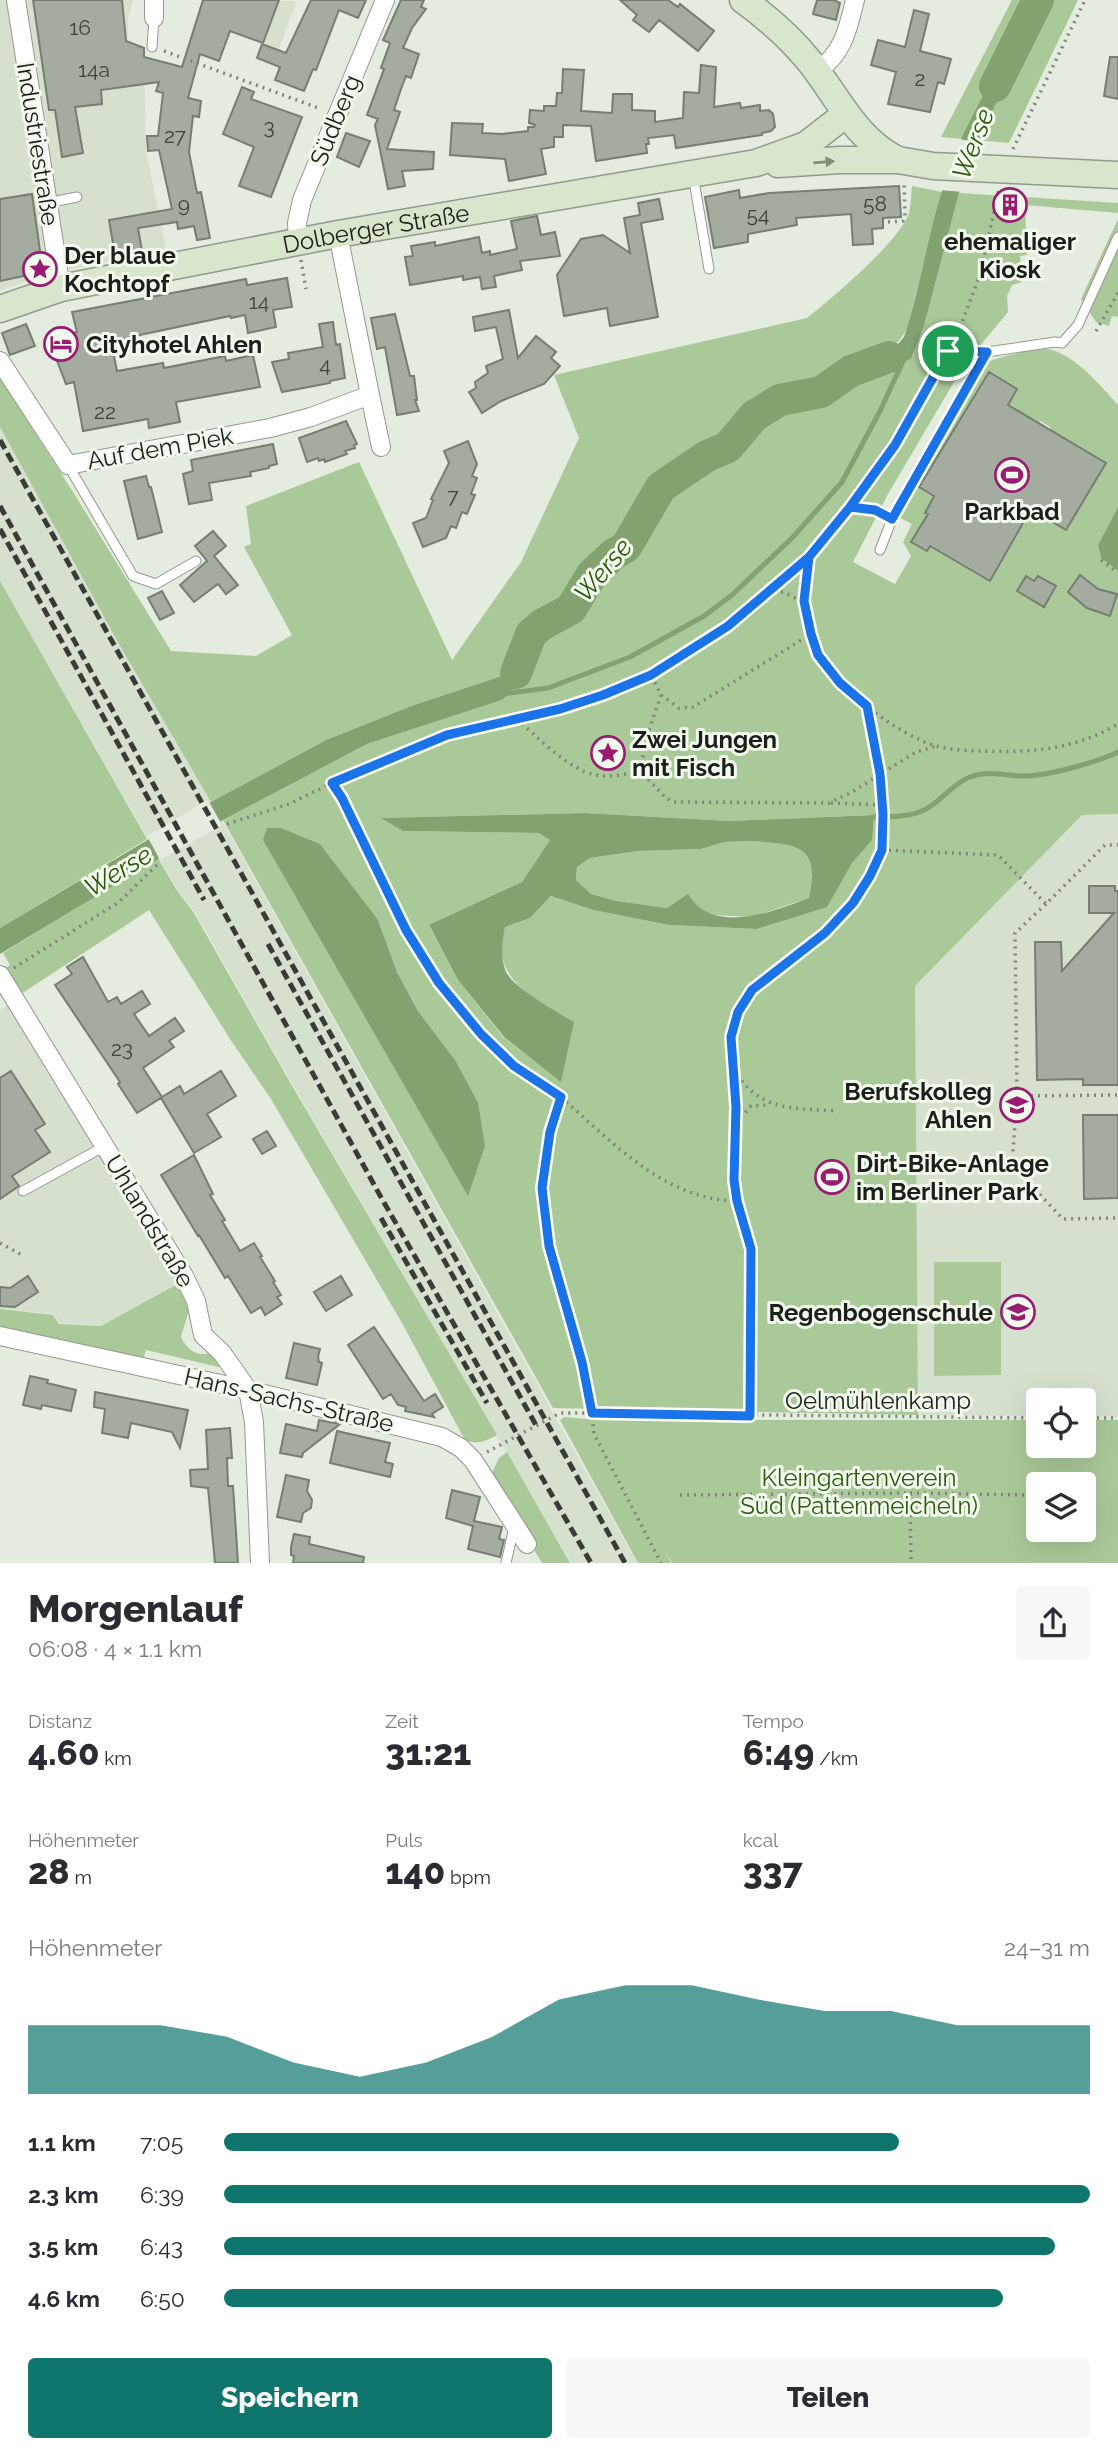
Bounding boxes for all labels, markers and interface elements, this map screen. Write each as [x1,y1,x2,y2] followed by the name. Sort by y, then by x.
[69,15,91,40] house number: 16
[78,57,110,82] house number: 14a
[11,60,65,228] street label: Industriestraße
[915,66,925,91] house number: 2
[304,70,366,170] street label: Südberg
[946,104,1000,184] water label: Werse
[263,114,275,139] house number: 3
[164,123,187,148] house number: 27
[813,156,835,167] one-way arrow
[991,186,1029,224] building icon: ehemaliger Kiosk
[863,191,887,216] house number: 58
[178,192,190,217] house number: 9
[280,197,471,259] street label: Dolberger Straße
[747,202,769,227] house number: 54
[944,227,1076,284] place label: ehemaliger Kiosk
[64,241,176,298] place label: Der blaue Kochtopf
[21,250,59,288] place icon: Der blaue Kochtopf
[249,289,269,314] house number: 14
[918,321,978,381] pin
[42,325,80,363] hotel icon: Cityhotel Ahlen
[86,330,262,359] place label: Cityhotel Ahlen
[929,332,967,370] icon: arrive
[319,352,331,377] house number: 4
[94,399,116,424] house number: 22
[85,421,236,475] street label: Auf dem Piek
[993,456,1031,494] sports icon: Parkbad
[447,483,459,508] house number: 7
[964,497,1060,526] place label: Parkbad
[568,532,638,608] water label: Werse
[632,725,777,782] place label: Zwei Jungen mit Fisch
[589,734,627,772] place icon: Zwei Jungen mit Fisch
[79,839,157,903] water label: Werse
[111,1036,133,1061] house number: 23
[844,1077,992,1134] place label: Berufskolleg Ahlen
[998,1086,1036,1124] school or university icon: Berufskolleg Ahlen
[856,1149,1049,1206] place label: Dirt-Bike-Anlage im Berliner Park
[99,1150,201,1292] street label: Uhlandstraße
[813,1158,851,1196] sports icon: Dirt-Bike-Anlage im Berliner Park
[999,1293,1037,1331] school or university icon: Regenbogenschule
[768,1298,993,1327] place label: Regenbogenschule
[181,1362,397,1438] street label: Hans-Sachs-Straße
[785,1386,971,1415] street label: Oelmühlenkamp
[1026,1388,1096,1542] map controls
[1026,1388,1096,1458] button: locate
[740,1463,978,1520] park label: Kleingartenverein Süd (Pattenmeicheln)
[1026,1472,1096,1542] button: layers
[28,1586,243,1631] text: Morgenlauf
[1016,1586,1090,1660] button: share
[28,1635,202,1662] text: 06:08 · 4 × 1.1 km
[28,1710,92,1732] text: Distanz
[385,1710,419,1732] text: Zeit
[743,1710,804,1732] text: Tempo
[28,1732,99,1773] text: 4.60
[385,1732,471,1773] text: 31:21
[743,1732,814,1773] text: 6:49
[99,1747,132,1769] text: km
[814,1747,858,1769] text: /km
[28,1829,139,1851] text: Höhenmeter
[385,1829,423,1851] text: Puls
[743,1829,778,1851] text: kcal
[28,1851,70,1892] text: 28
[385,1851,445,1892] text: 140
[743,1851,803,1892] text: 337
[70,1866,92,1888] text: m
[445,1866,491,1888] text: bpm
[28,1934,162,1961] text: Höhenmeter
[1004,1934,1090,1961] text: 24–31 m
[28,2129,96,2156] text: 1.1 km
[140,2129,183,2156] text: 7:05
[28,2181,99,2208] text: 2.3 km
[140,2181,184,2208] text: 6:39
[28,2233,99,2260] text: 3.5 km
[140,2233,183,2260] text: 6:43
[28,2285,100,2312] text: 4.6 km
[140,2285,185,2312] text: 6:50
[28,2358,552,2438] button: Speichern
[566,2358,1090,2438] button: Teilen

